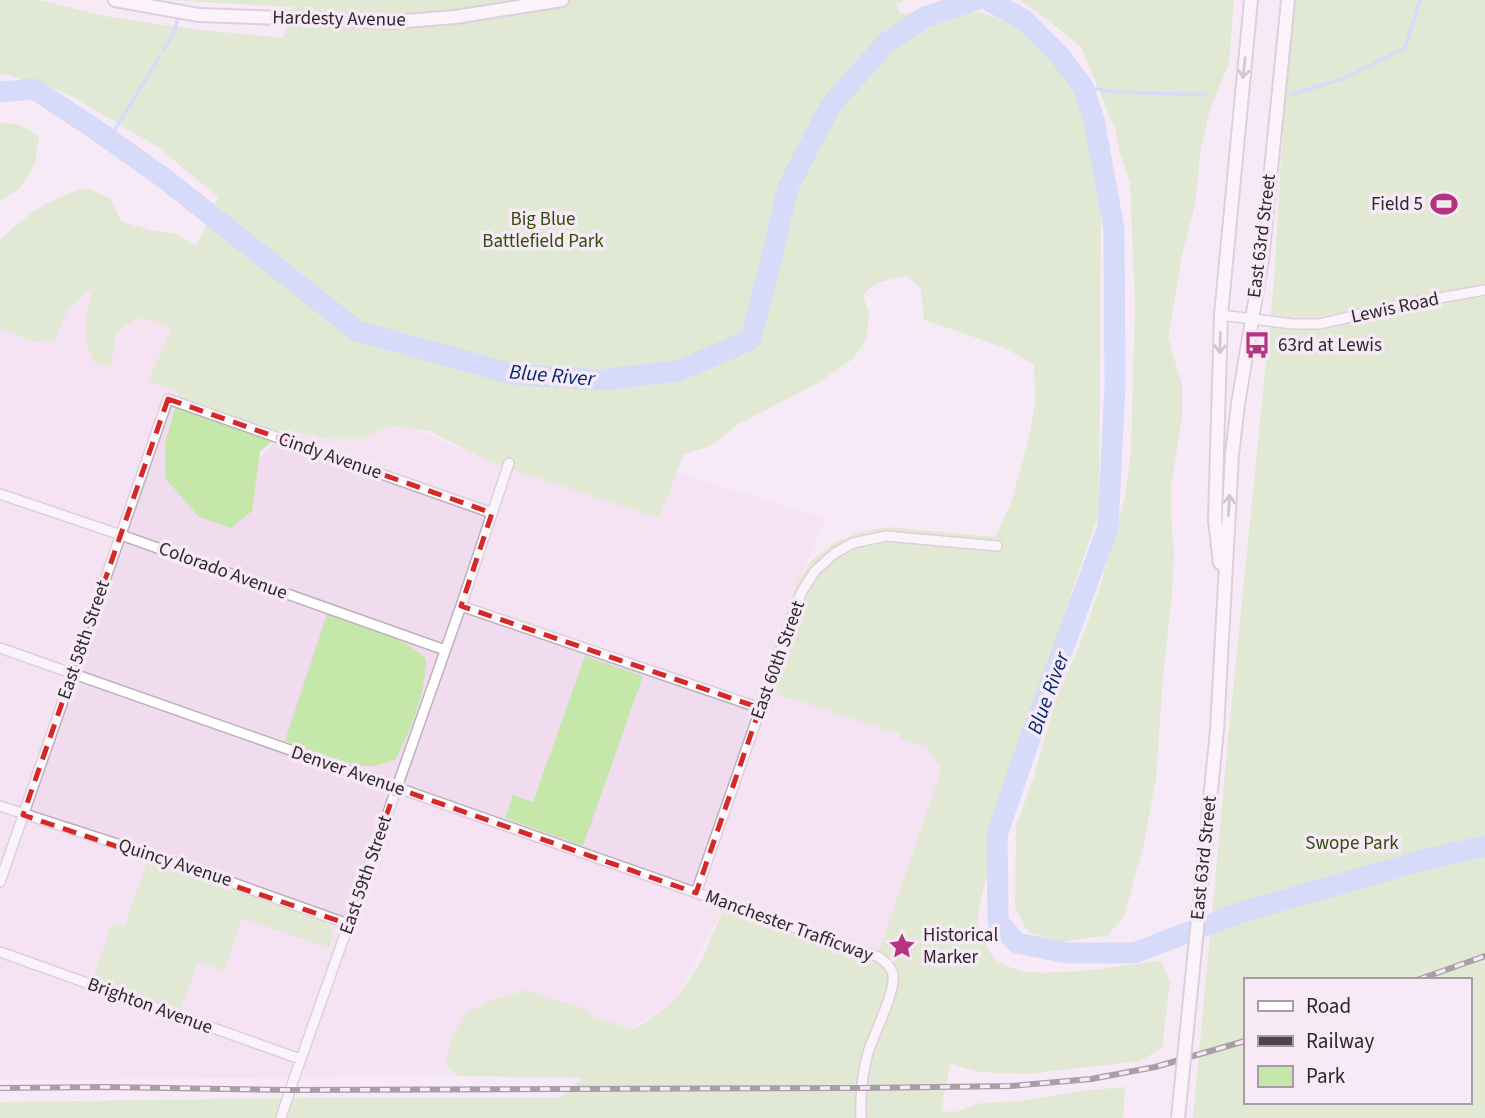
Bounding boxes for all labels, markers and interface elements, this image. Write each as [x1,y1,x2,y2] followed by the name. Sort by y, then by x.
[272,4,406,34] street label: Hardesty Avenue
[1237,56,1250,79] one-way arrow
[1241,172,1283,300] street label: East 63rd Street
[1429,189,1459,219] sports icon: Field 5
[1371,191,1423,218] place label: Field 5
[482,206,604,255] park label: Big Blue Battlefield Park
[1348,286,1442,330] street label: Lewis Road
[1242,330,1272,360] bus stop icon: 63rd at Lewis
[1213,332,1226,355] one-way arrow
[1278,332,1382,359] place label: 63rd at Lewis
[508,356,597,394] water label: Blue River
[275,426,385,486] street label: Cindy Avenue
[1223,494,1236,517] one-way arrow
[155,535,291,607] street label: Colorado Avenue
[51,576,117,703] street label: East 58th Street
[744,596,812,723] street label: East 60th Street
[1019,647,1077,738] water label: Blue River
[287,739,409,803] street label: Denver Avenue
[1184,794,1224,921] street label: East 63rd Street
[333,811,399,938] street label: East 59th Street
[1305,830,1399,857] park label: Swope Park
[115,832,235,894] street label: Quincy Avenue
[701,883,877,969] street label: Manchester Trafficway
[923,922,998,971] place label: Historical Marker
[887,931,917,961] place icon: Historical Marker
[84,971,216,1041] street label: Brighton Avenue
[1244,978,1471,1104] legend
[1306,991,1351,1021] text: Road
[1306,1026,1374,1056] text: Railway
[1306,1061,1346,1091] text: Park

